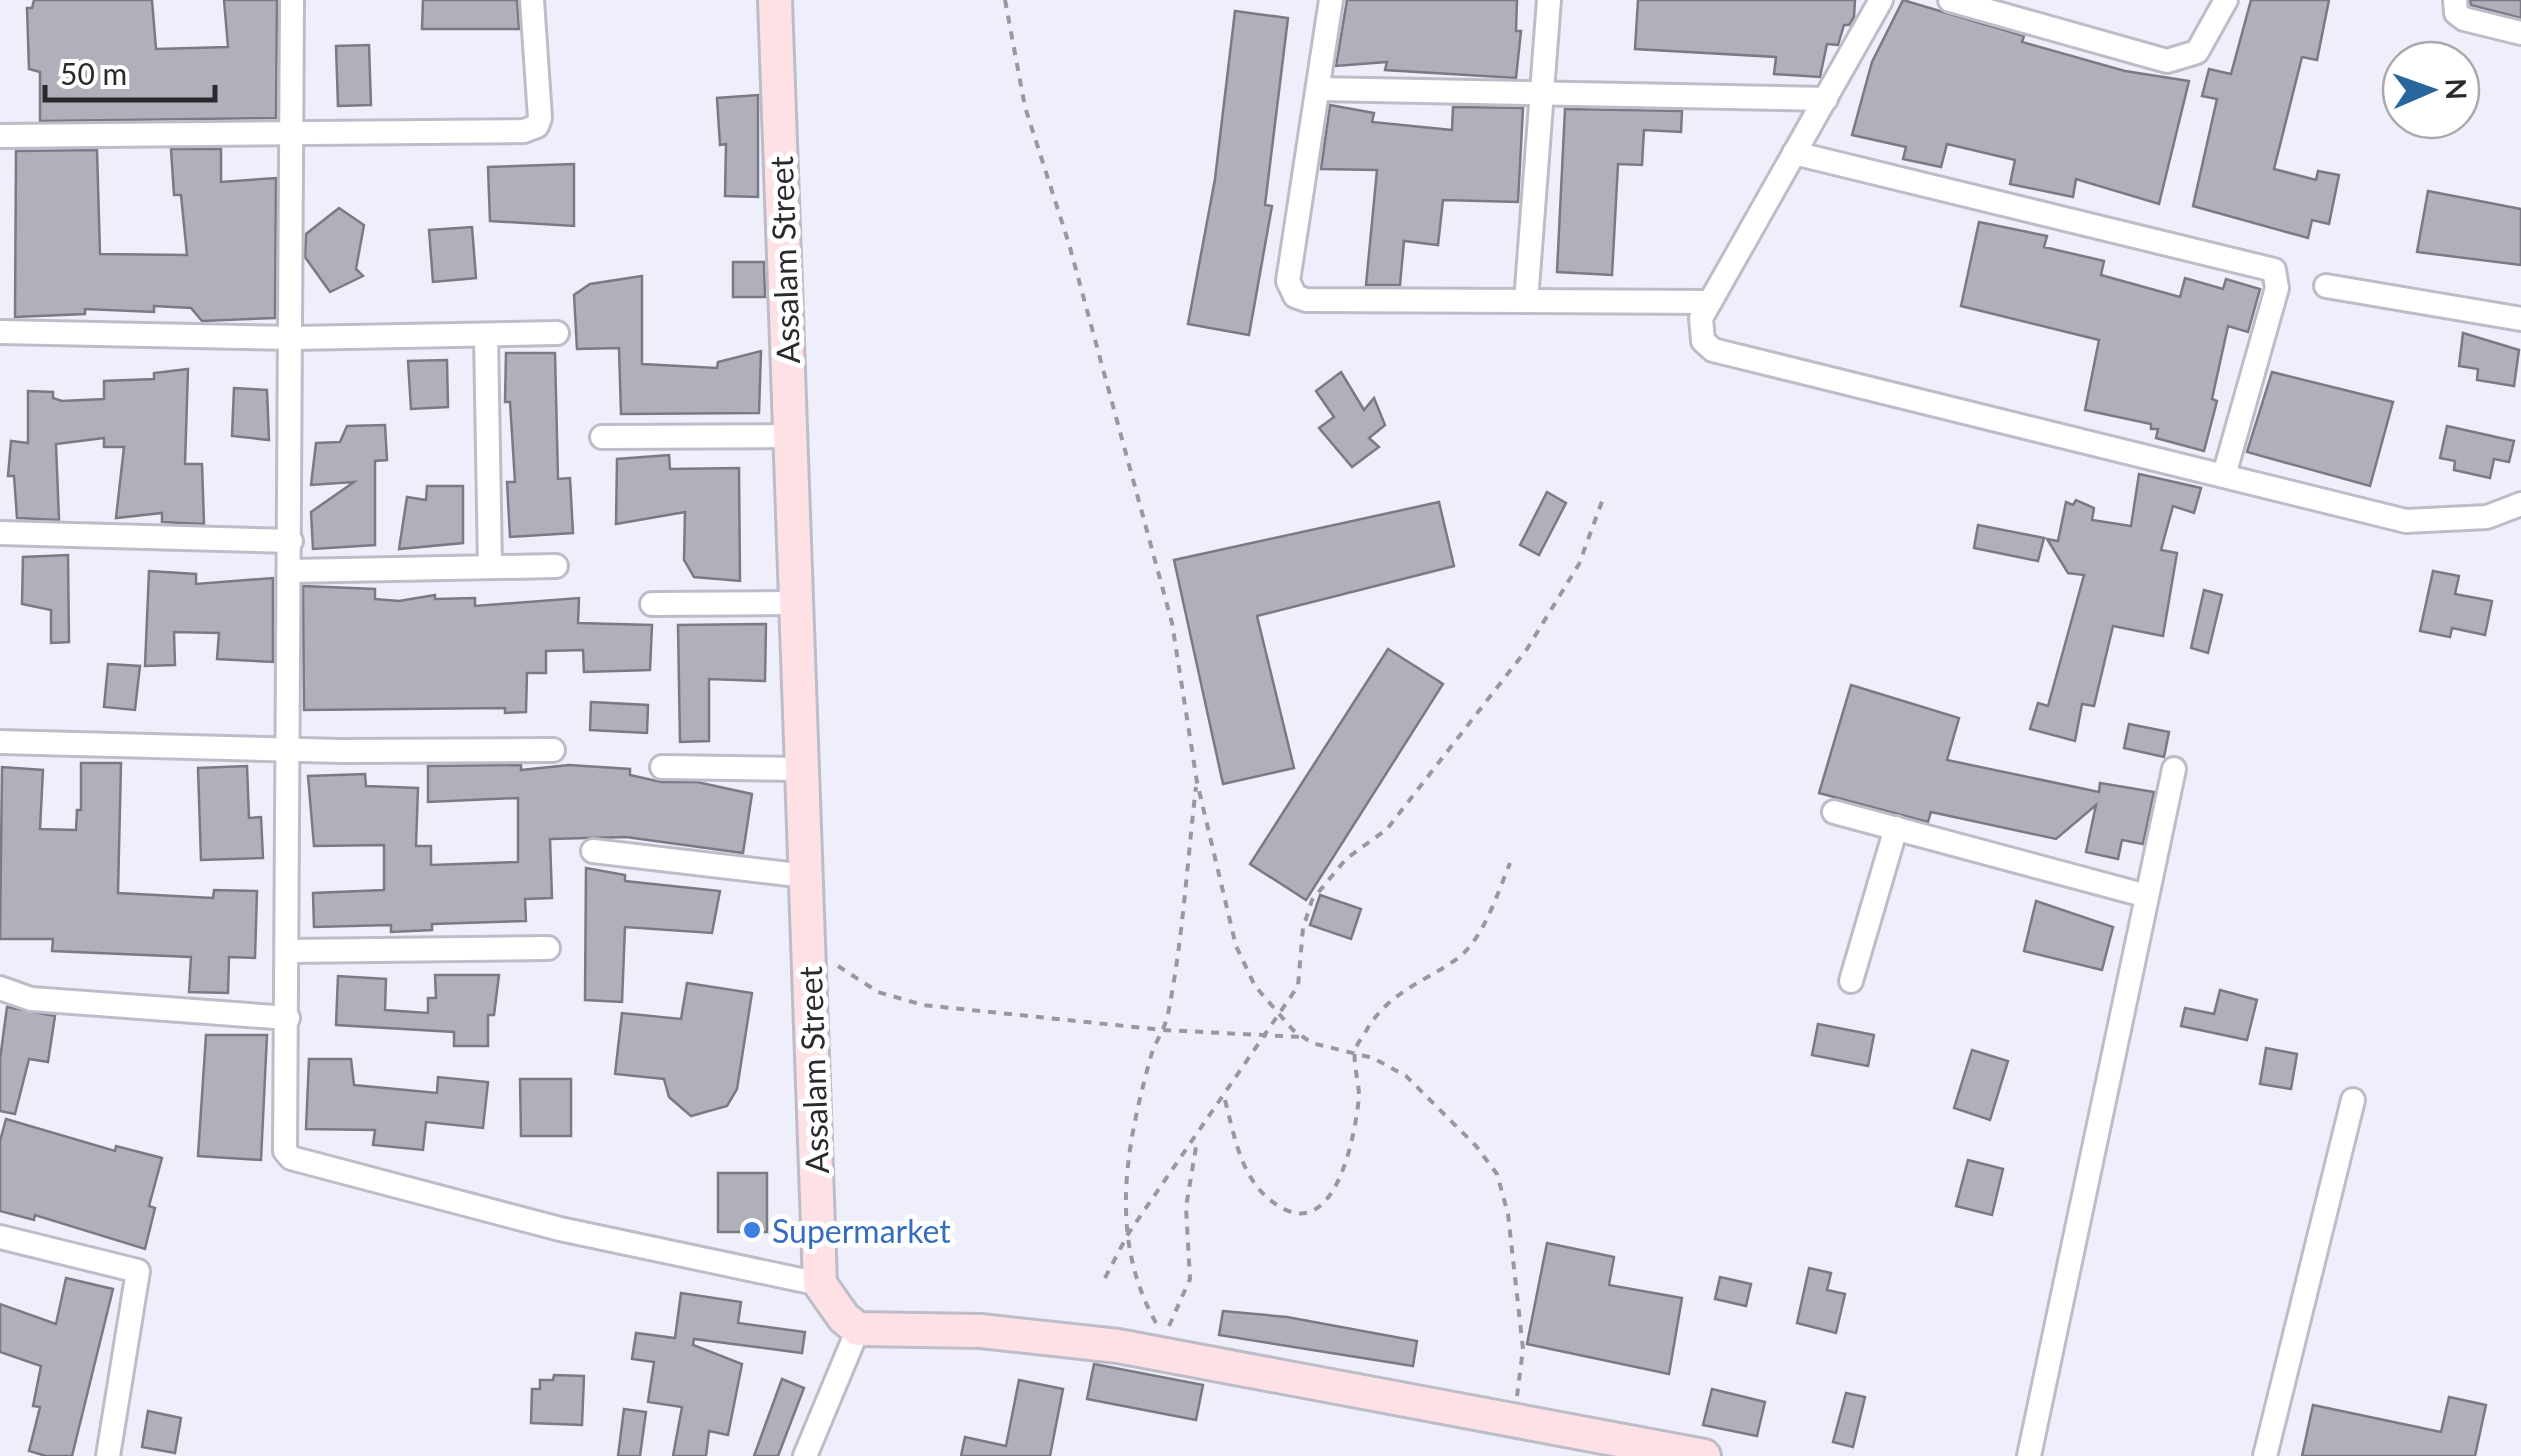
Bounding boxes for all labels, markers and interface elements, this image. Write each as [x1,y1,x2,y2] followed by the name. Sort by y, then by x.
[45,40,215,102] scale bar
[2381,40,2481,140] north arrow
[60,55,127,91] text: 50 m
[2440,78,2474,100] text: N
[761,155,807,364] street label: Assalam Street
[790,965,836,1174] street label: Assalam Street
[772,1211,951,1250] place label: Supermarket
[741,1219,763,1241] marker: Supermarket

